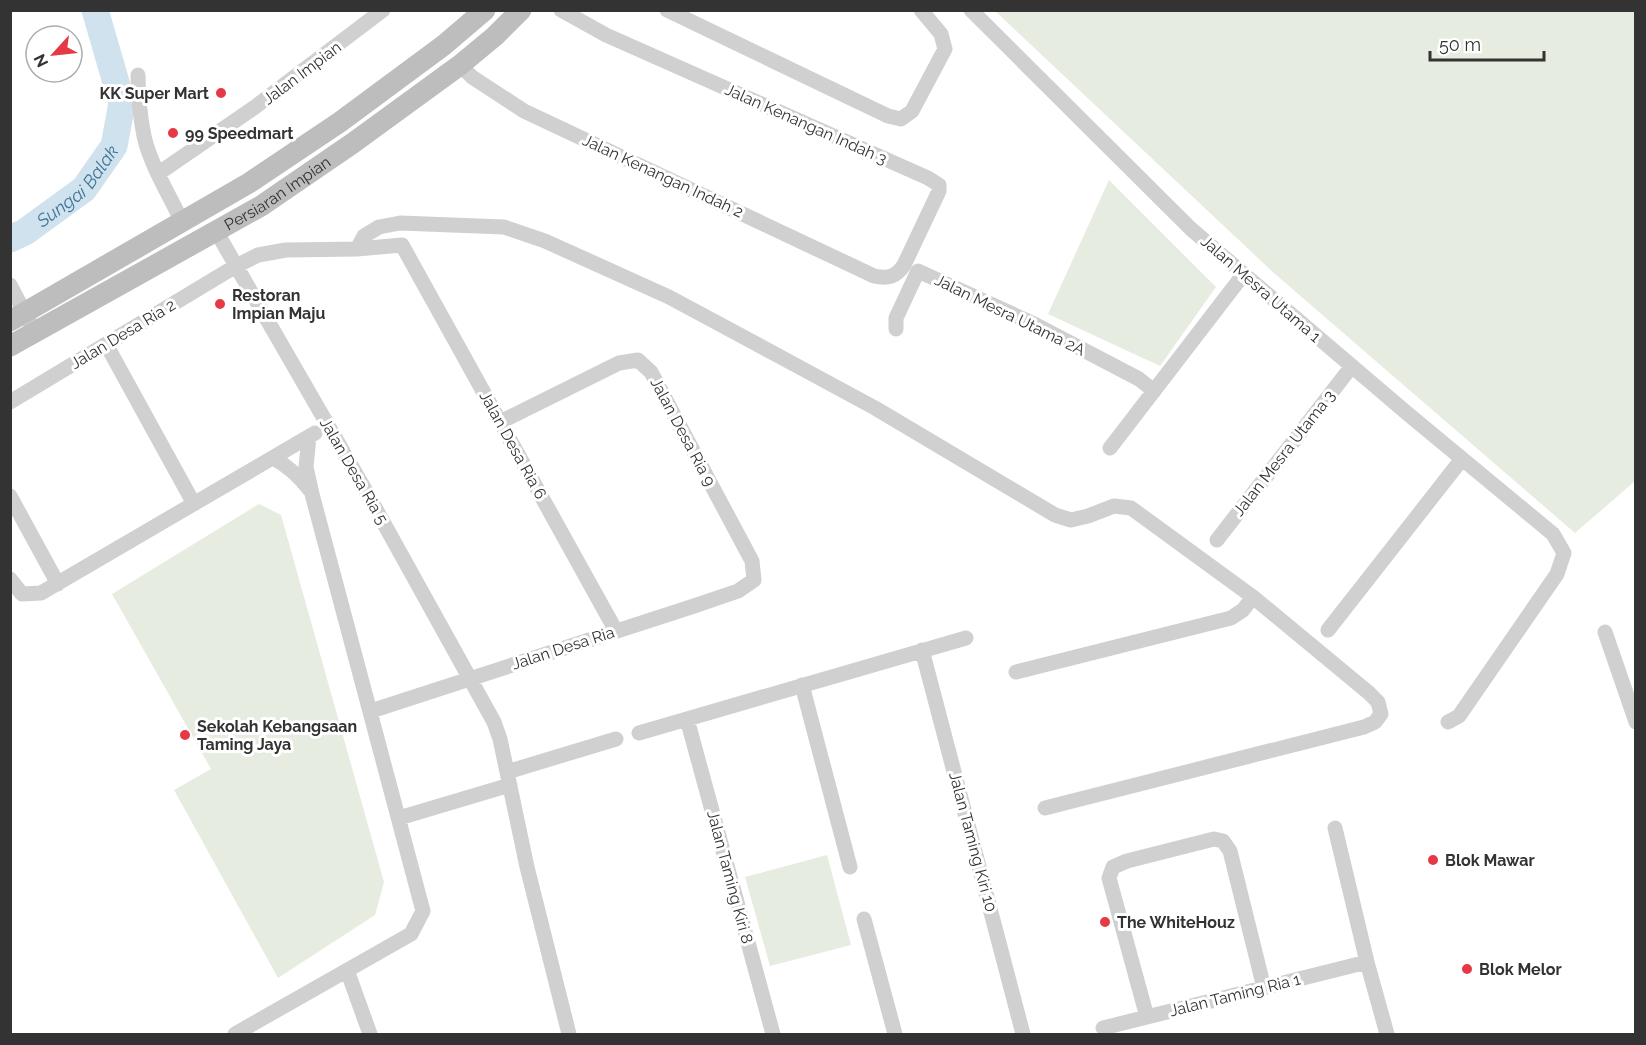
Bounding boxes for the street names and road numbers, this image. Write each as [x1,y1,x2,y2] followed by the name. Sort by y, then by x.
[259,37,345,109] street label: Jalan Impian
[722,80,890,168] street label: Jalan Kenangan Indah 3
[580,130,746,222] street label: Jalan Kenangan Indah 2
[221,152,334,234] street label: Persiaran Impian
[1197,232,1325,346] street label: Jalan Mesra Utama 1
[932,270,1088,360] street label: Jalan Mesra Utama 2A
[67,295,179,373] street label: Jalan Desa Ria 2
[646,374,720,490] street label: Jalan Desa Ria 9
[1229,386,1339,520] street label: Jalan Mesra Utama 3
[475,388,551,502] street label: Jalan Desa Ria 6
[316,415,392,528] street label: Jalan Desa Ria 5
[509,622,617,674] street label: Jalan Desa Ria
[945,770,1001,914] street label: Jalan Taming Kiri 10
[703,808,757,946] street label: Jalan Taming Kiri 8
[1168,970,1303,1020] street label: Jalan Taming Ria 1

